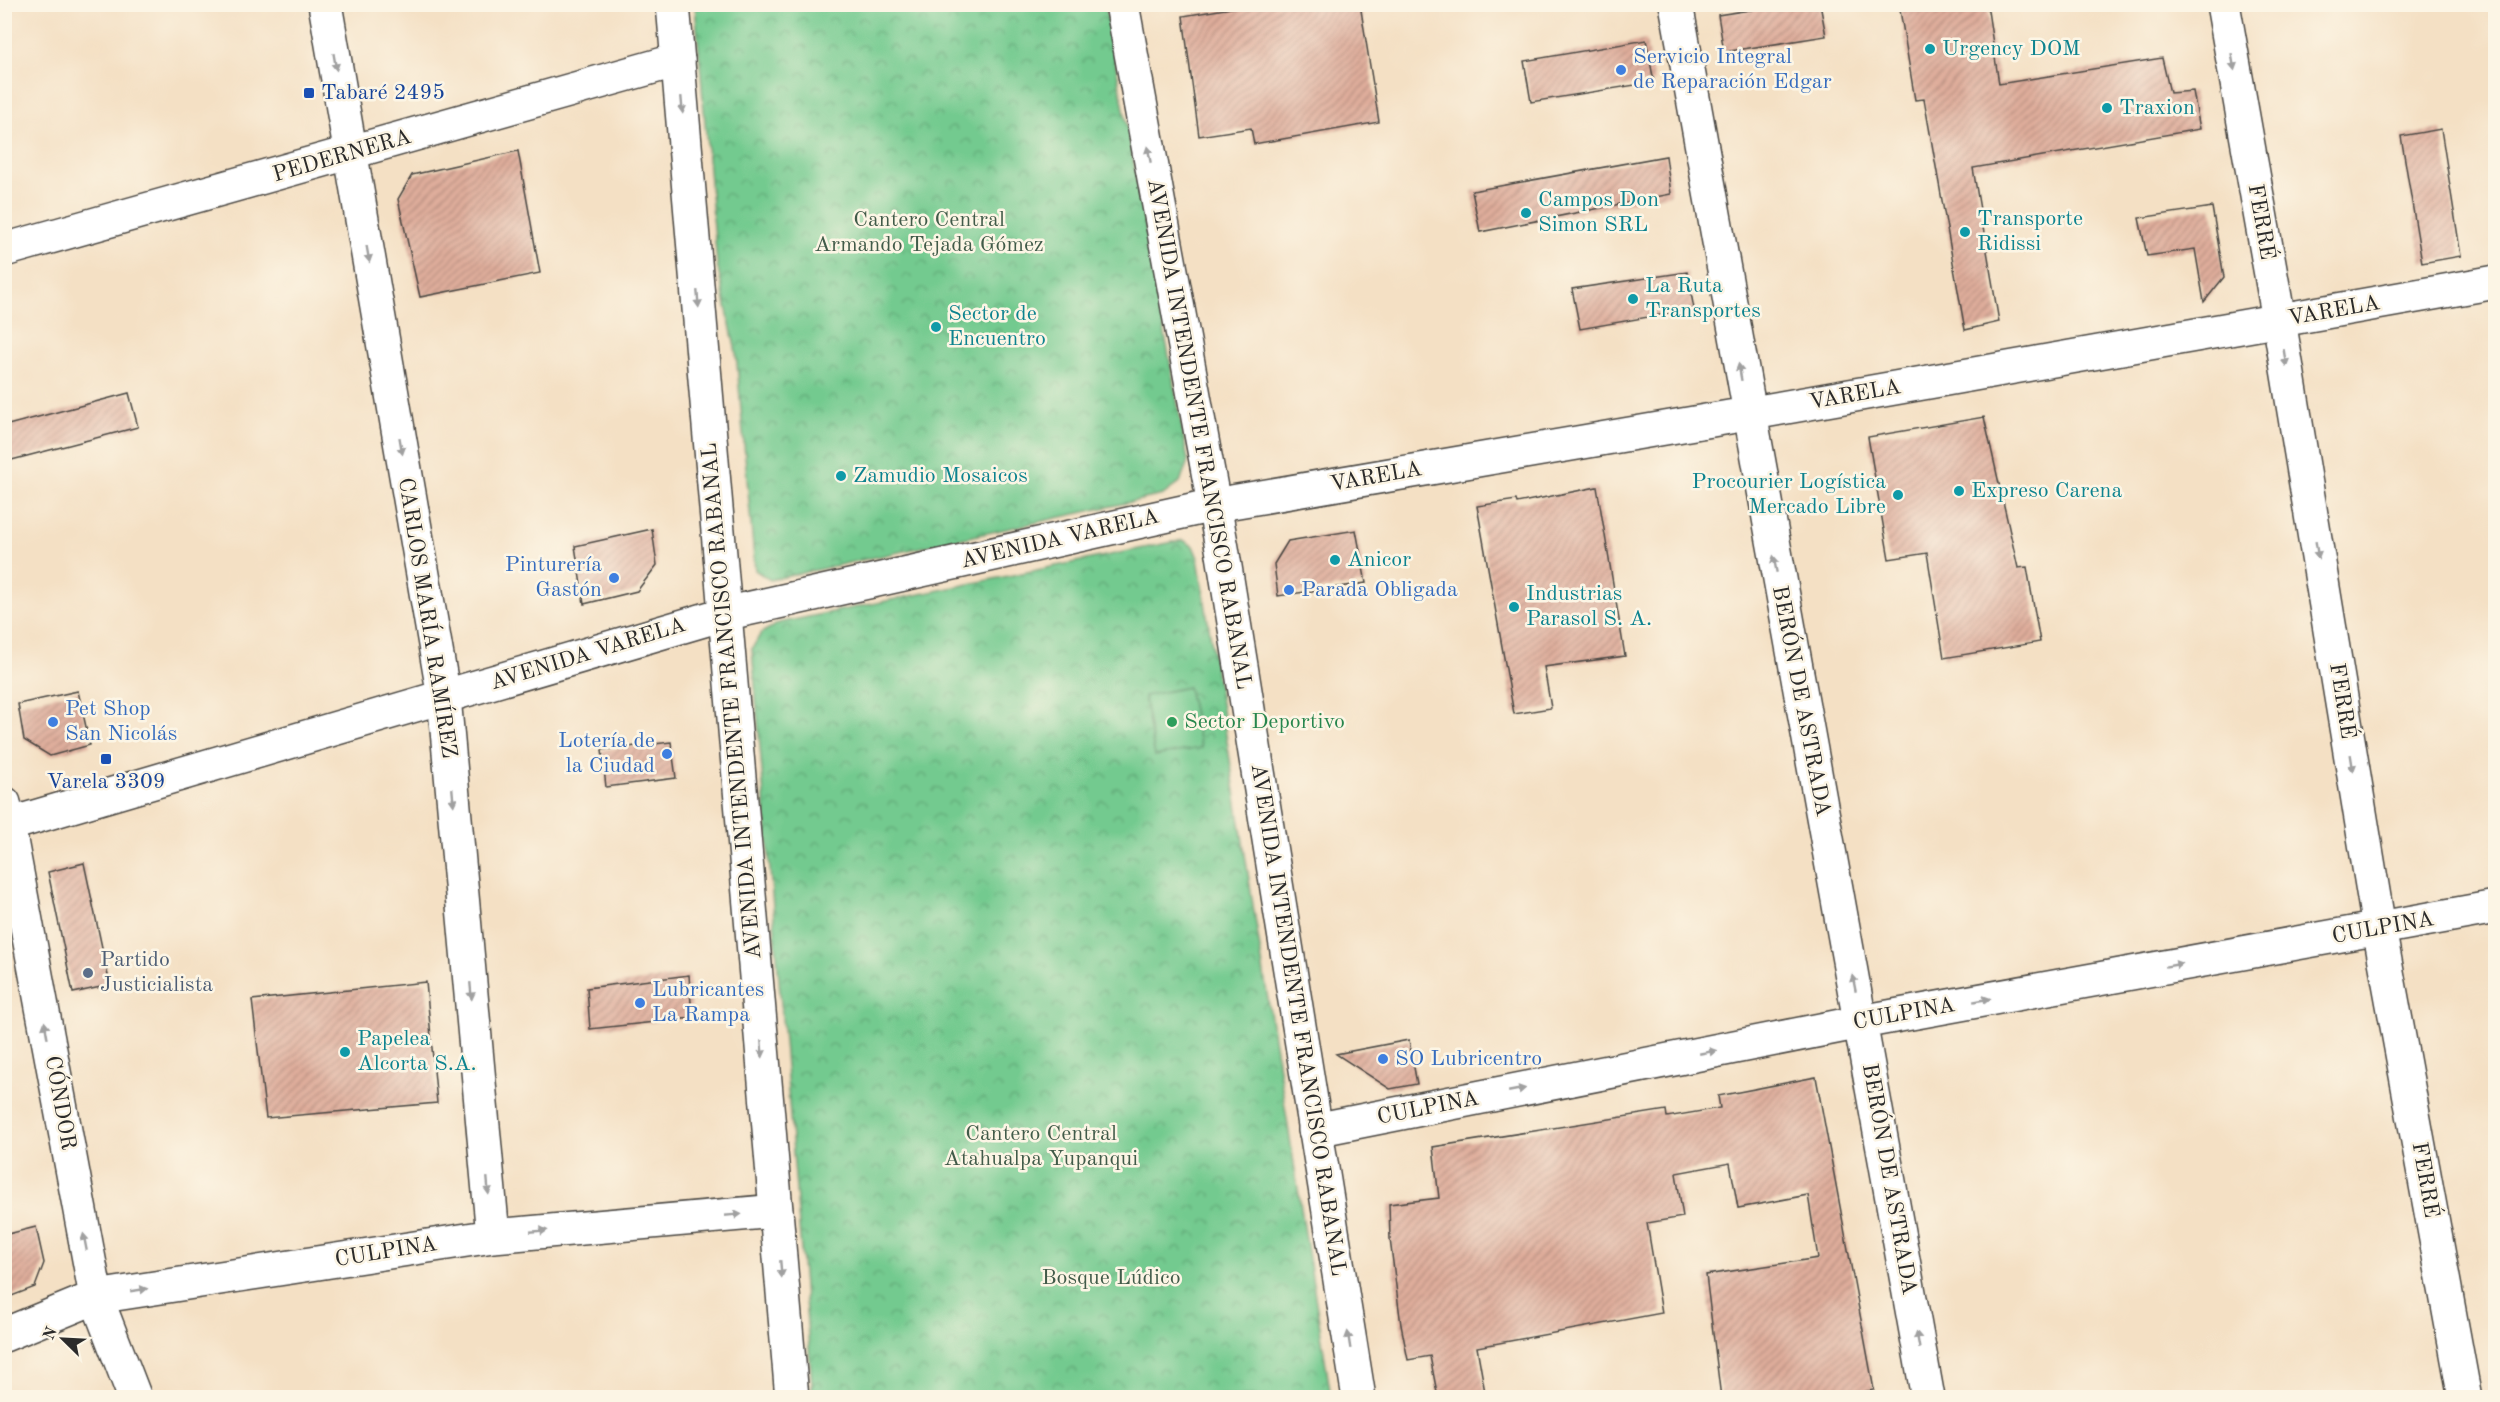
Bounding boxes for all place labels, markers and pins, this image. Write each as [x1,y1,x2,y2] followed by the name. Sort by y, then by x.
[1942,38,2080,60] place label: Urgency DOM
[1923,42,1937,56] marker: Urgency DOM
[1633,46,1832,93] place label: Servicio Integral de Reparación Edgar
[1614,63,1628,77] marker: Servicio Integral de Reparación Edgar
[321,82,445,104] place label: Tabaré 2495
[302,86,316,100] marker: Tabaré 2495
[2119,97,2195,119] place label: Traxion
[2100,101,2114,115] marker: Traxion
[1538,189,1659,236] place label: Campos Don Simon SRL
[1519,206,1533,220] marker: Campos Don Simon SRL
[1977,208,2083,255] place label: Transporte Ridissi
[1958,225,1972,239] marker: Transporte Ridissi
[1645,275,1761,322] place label: La Ruta Transportes
[1626,292,1640,306] marker: La Ruta Transportes
[948,303,1046,350] place label: Sector de Encuentro
[929,320,943,334] marker: Sector de Encuentro
[853,465,1028,487] place label: Zamudio Mosaicos
[834,469,848,483] marker: Zamudio Mosaicos
[1691,471,1886,518] place label: Procourier Logística Mercado Libre
[1971,480,2122,502] place label: Expreso Carena
[1952,484,1966,498] marker: Expreso Carena
[1891,488,1905,502] marker: Procourier Logística Mercado Libre
[1347,549,1411,571] place label: Anicor
[1328,553,1342,567] marker: Anicor
[505,554,602,601] place label: Pinturería Gastón
[607,571,621,585] marker: Pinturería Gastón
[1301,579,1458,601] place label: Parada Obligada
[1282,583,1296,597] marker: Parada Obligada
[1526,583,1652,630] place label: Industrias Parasol S. A.
[1507,600,1521,614] marker: Industrias Parasol S. A.
[65,698,177,745] place label: Pet Shop San Nicolás
[1184,711,1345,733] place label: Sector Deportivo
[46,715,60,729] marker: Pet Shop San Nicolás
[1165,715,1179,729] marker: Sector Deportivo
[558,730,655,777] place label: Lotería de la Ciudad
[660,747,674,761] marker: Lotería de la Ciudad
[99,752,113,766] marker: Varela 3309
[46,771,166,793] place label: Varela 3309
[100,949,213,996] place label: Partido Justicialista
[81,966,95,980] marker: Partido Justicialista
[652,979,764,1026] place label: Lubricantes La Rampa
[633,996,647,1010] marker: Lubricantes La Rampa
[357,1028,477,1075] place label: Papelea Alcorta S.A.
[338,1045,352,1059] marker: Papelea Alcorta S.A.
[1395,1048,1542,1070] place label: SO Lubricentro
[1376,1052,1390,1066] marker: SO Lubricentro

